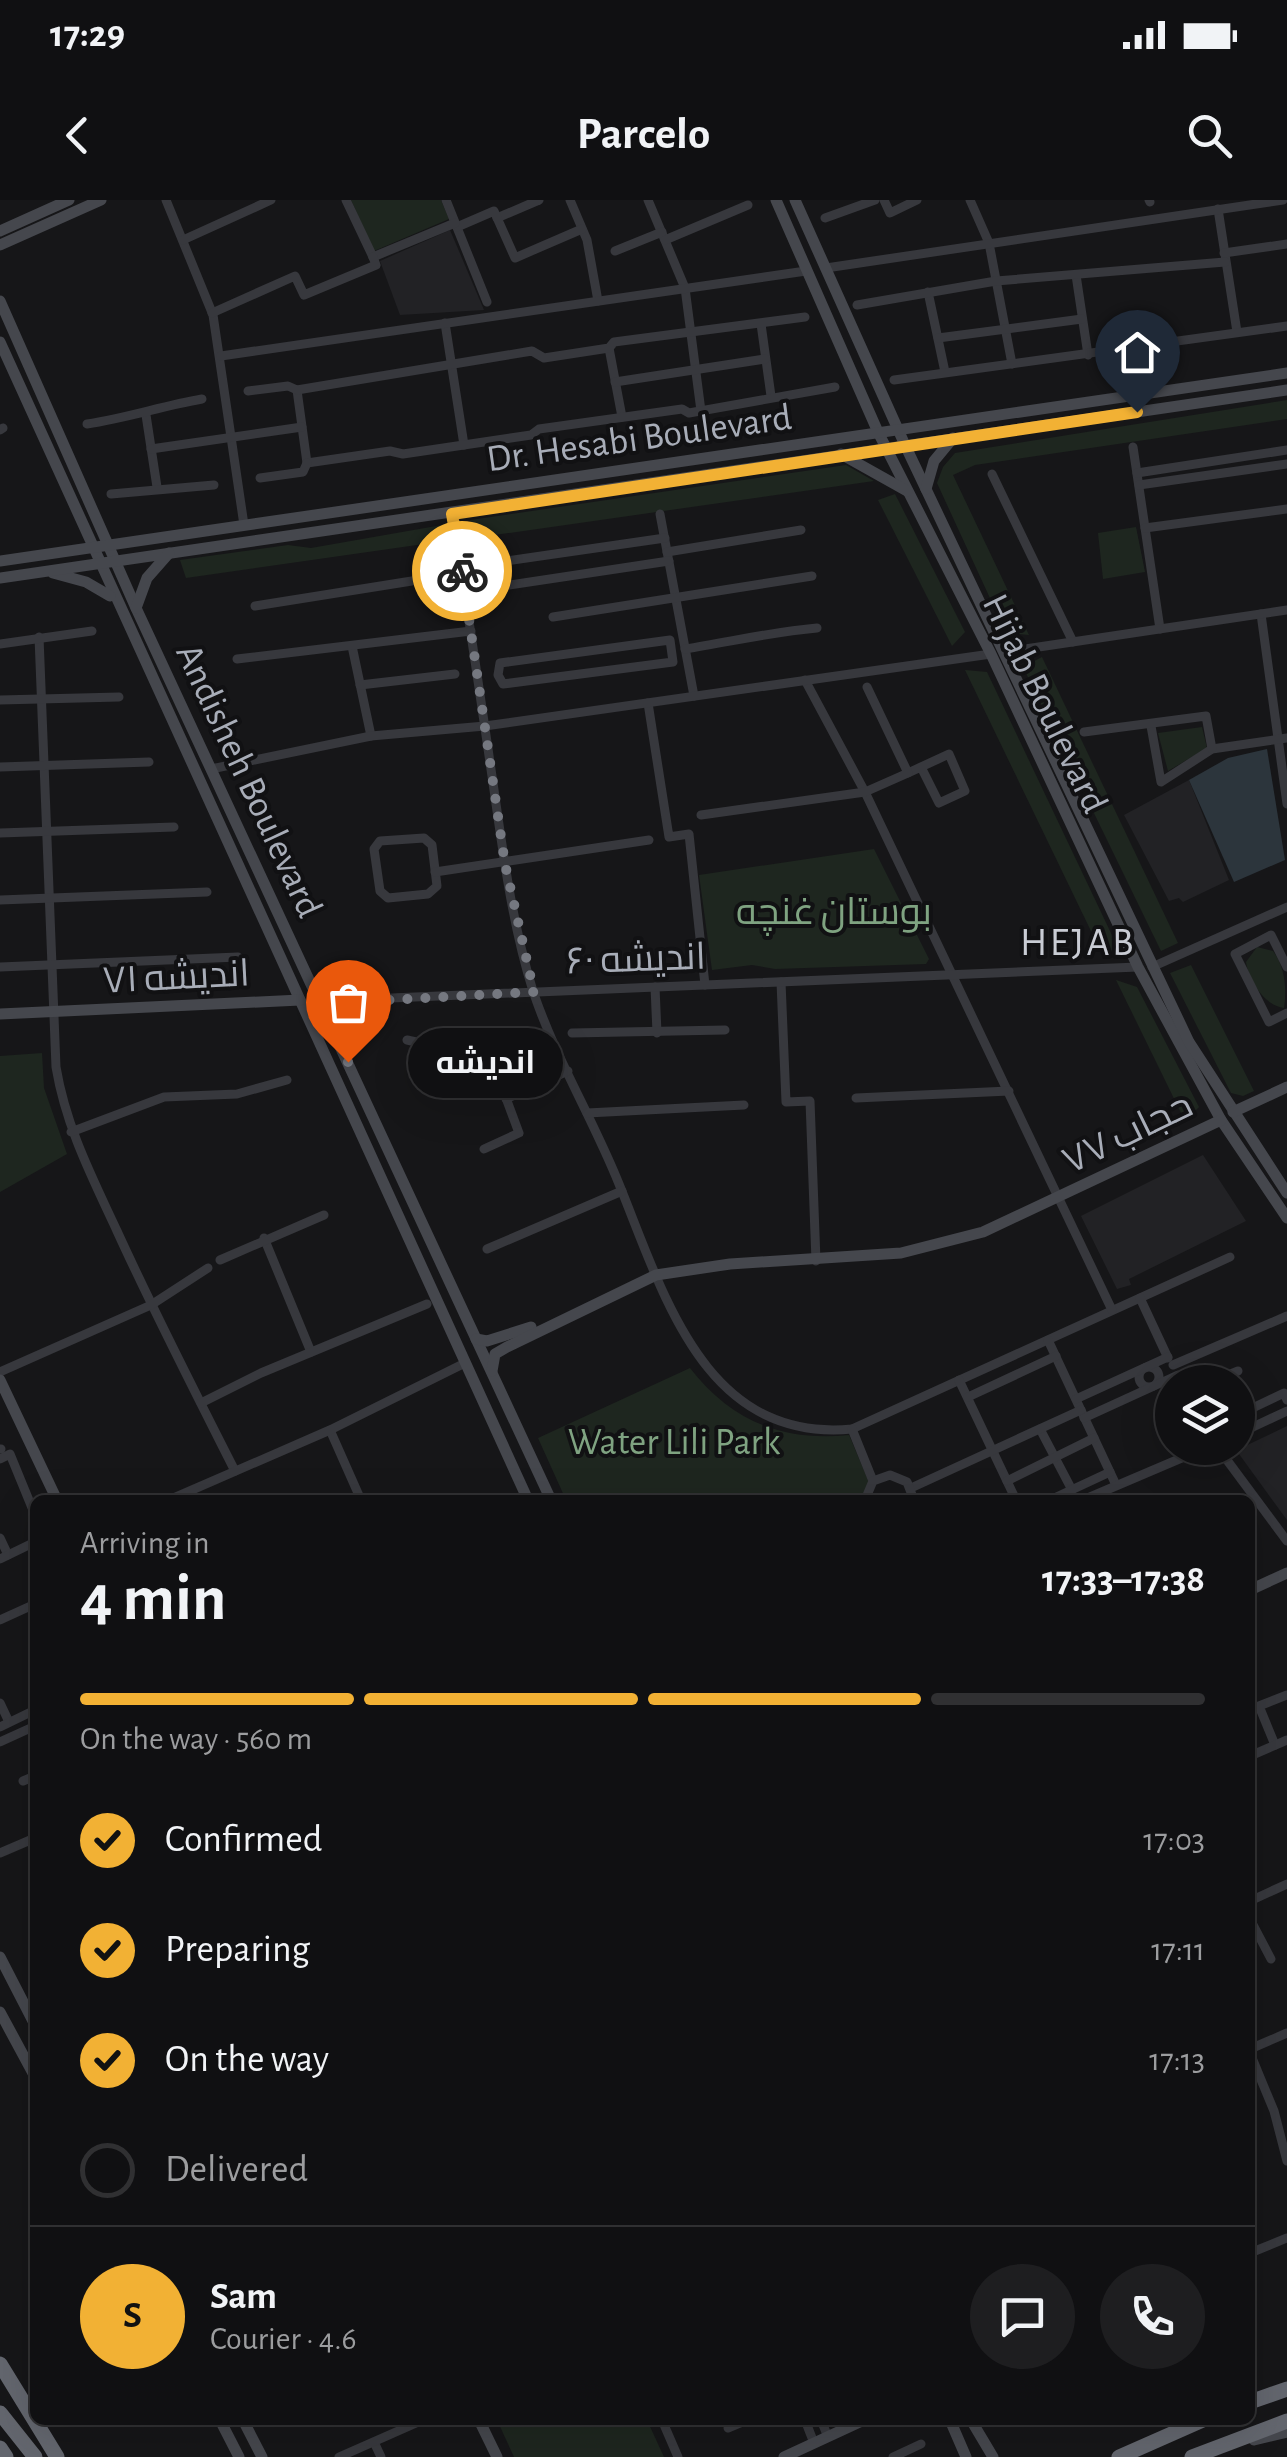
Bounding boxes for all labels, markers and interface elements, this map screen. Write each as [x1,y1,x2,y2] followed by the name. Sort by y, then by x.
[50,16,125,54] text: 17:29
[50,108,105,163] icon: back
[1182,108,1237,163] icon: search
[577,112,710,157] text: Parcelo
[1095,310,1180,413] pin
[1110,325,1165,380] icon: home
[484,399,794,479] street label: Dr. Hesabi Boulevard
[412,521,512,621] courier
[435,544,490,599] icon: bike
[975,589,1113,819] street label: Hijab Boulevard
[168,638,328,923] street label: Andisheh Boulevard
[736,894,932,936] park label: بوستان غنچه
[1020,923,1136,963] district label: HEJAB
[566,938,706,981] street label: اندیشه ۶۰
[102,954,251,1001] street label: اندیشه ۷۱
[306,960,391,1063] pin
[321,975,376,1030] icon: bag
[408,1027,563,1097] callout: اندیشه
[436,1047,535,1079] text: اندیشه
[1057,1086,1199,1181] street label: حجاب ۷۷
[1155,1365,1255,1465] map controls
[1155,1365,1255,1465] button: layers
[568,1424,781,1462] park label: Water Lili Park
[80,1527,209,1559] text: Arriving in
[1042,1561,1205,1599] text: 17:33–17:38
[80,1567,226,1632] text: 4 min
[80,1723,312,1755] text: On the way · 560 m
[80,1813,135,1868] icon: check
[165,1821,322,1859] text: Confirmed
[1143,1824,1205,1856] text: 17:03
[80,1923,135,1978] icon: check
[165,1931,310,1969] text: Preparing
[1151,1934,1205,1966] text: 17:11
[80,2033,135,2088] icon: check
[165,2041,329,2079] text: On the way
[1149,2044,1205,2076] text: 17:13
[165,2151,308,2189] text: Delivered
[970,2264,1075,2369] button: chat
[1100,2264,1205,2369] button: phone
[210,2278,277,2316] text: Sam
[123,2297,142,2335] text: S
[210,2323,357,2355] text: Courier · 4.6

